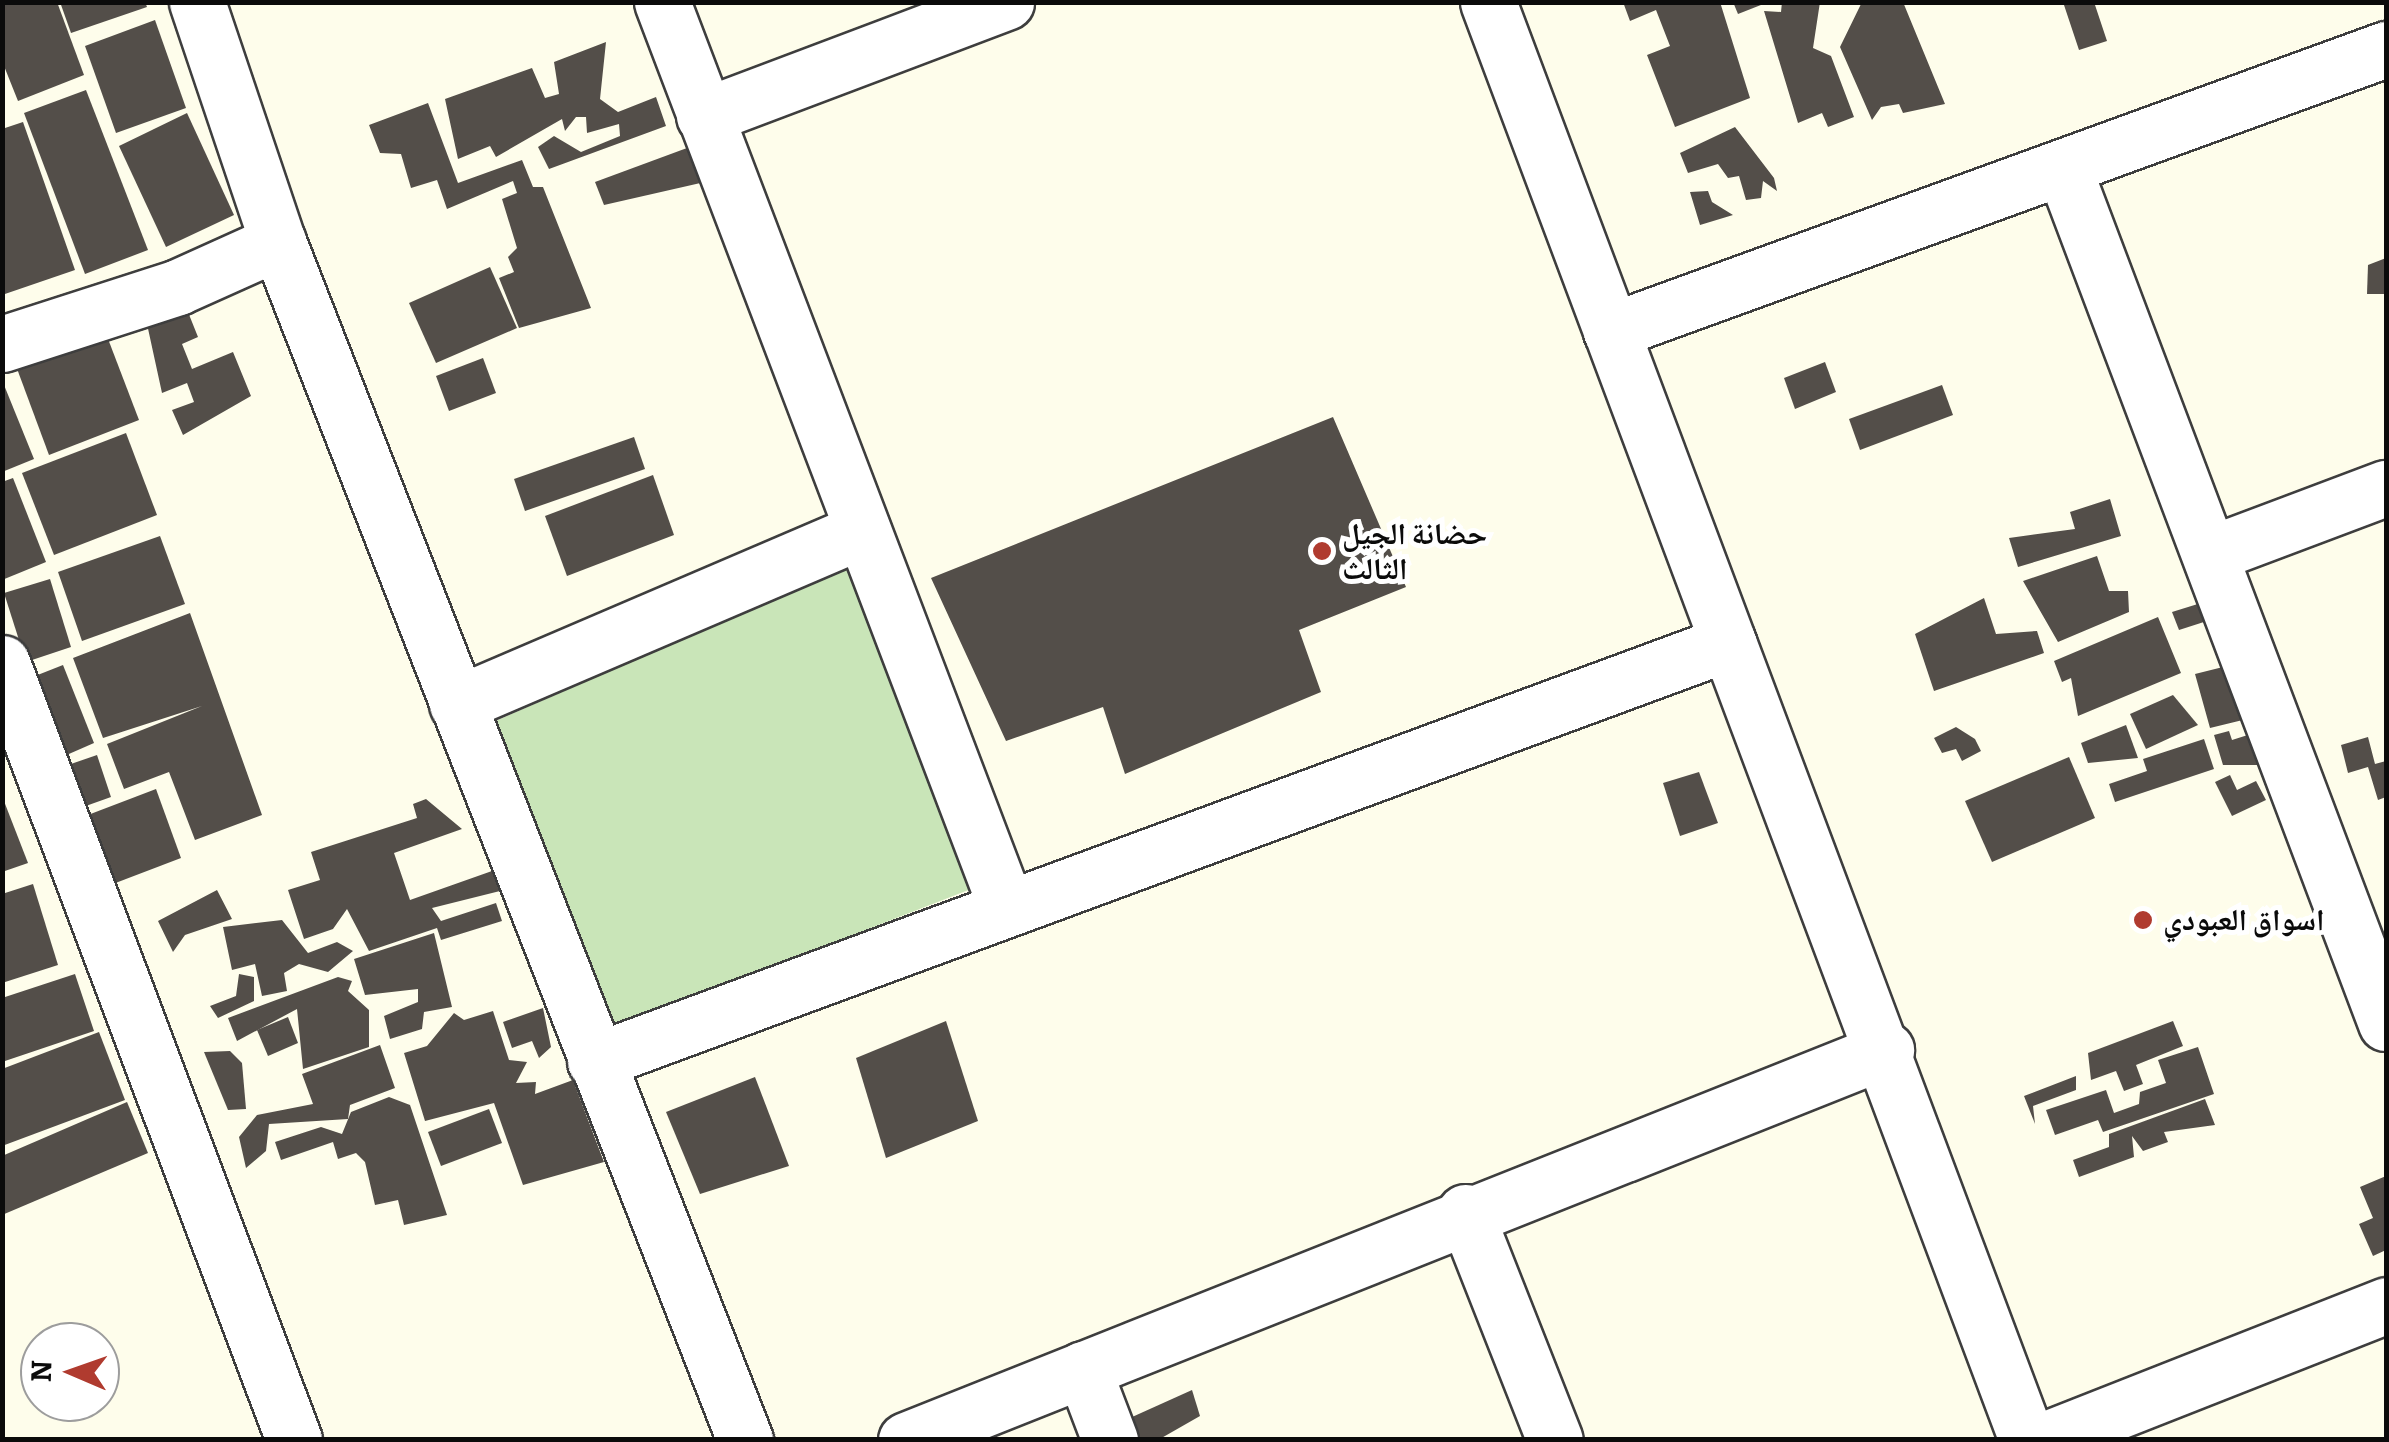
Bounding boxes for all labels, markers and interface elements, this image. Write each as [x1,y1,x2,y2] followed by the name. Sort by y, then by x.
[1342,516,1487,586] place label: حضانة الجيل الثالث
[1311,540,1333,562] marker: حضانة الجيل الثالث
[2163,902,2325,938] place label: اسواق العبودي
[2132,909,2154,931] marker: اسواق العبودي
[20,1322,120,1422] north arrow
[25,1360,58,1382] text: N

